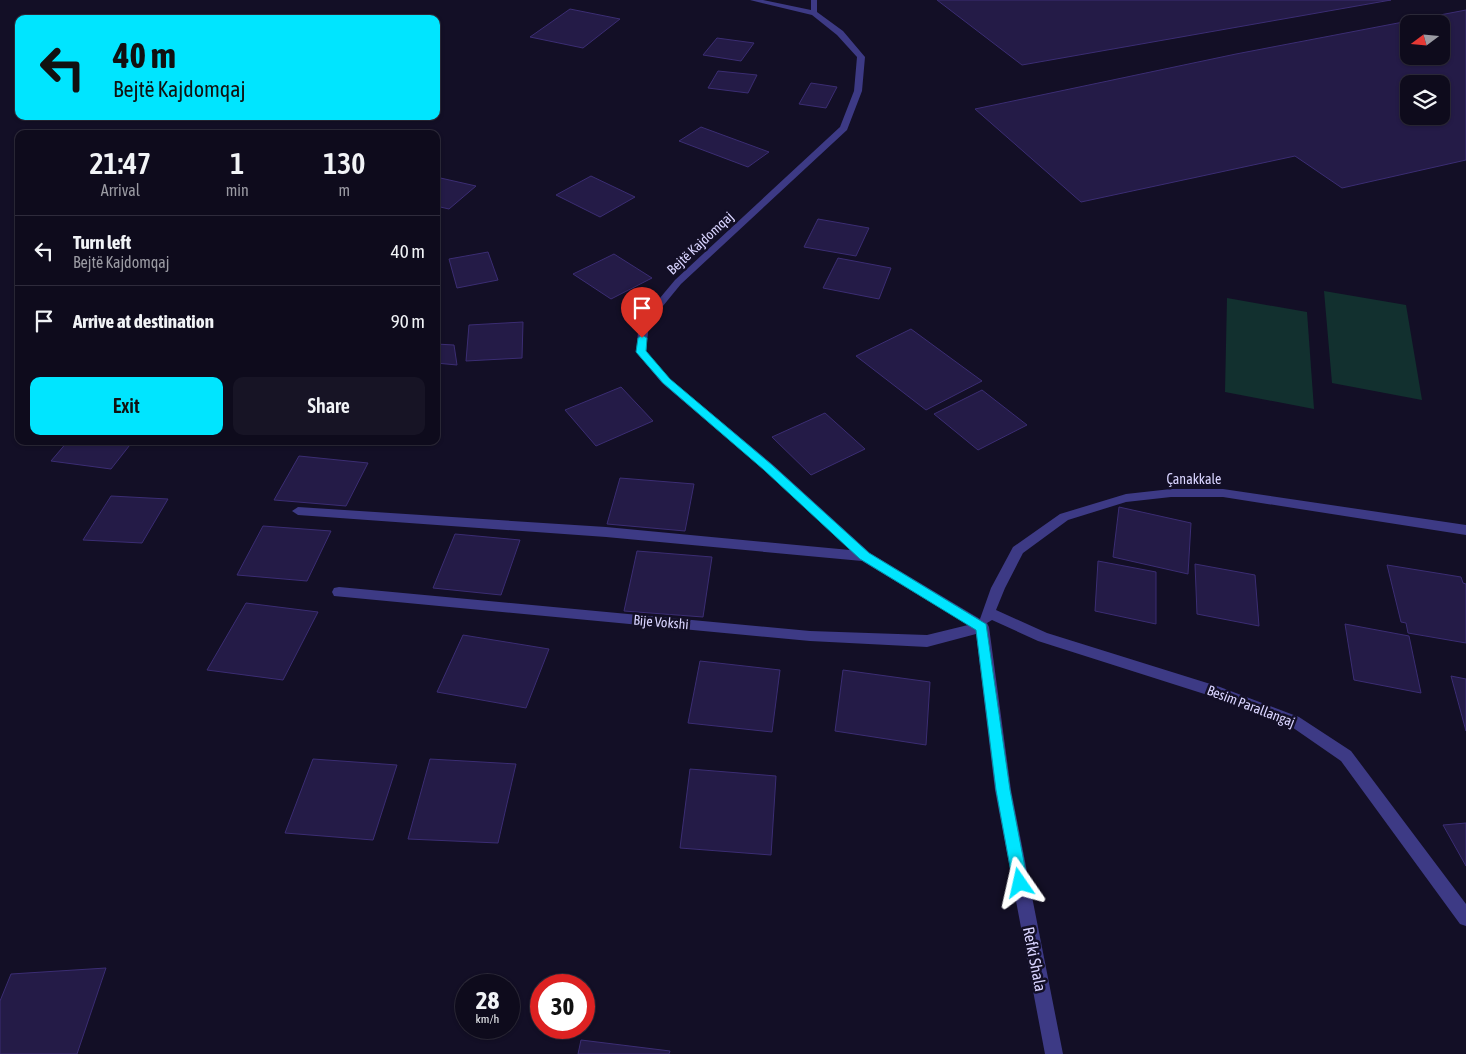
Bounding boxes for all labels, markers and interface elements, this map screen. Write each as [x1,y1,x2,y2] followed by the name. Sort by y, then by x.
[1400,15,1450,65] north arrow
[1400,15,1450,125] map controls
[30,35,95,100] icon: left
[113,35,176,75] text: 40 m
[1400,75,1450,125] button: layers
[113,76,246,102] text: Bejtë Kajdomqaj
[89,146,151,180] text: 21:47
[230,146,244,180] text: 1
[323,146,365,180] text: 130
[101,181,140,199] text: Arrival
[226,181,249,199] text: min
[339,181,350,199] text: m
[664,208,736,278] street label: Bejtë Kajdomqaj
[73,231,131,253] text: Turn left
[30,237,58,265] icon: left
[391,240,425,262] text: 40 m
[73,253,169,271] text: Bejtë Kajdomqaj
[621,287,663,338] pin
[628,294,656,322] icon: arrive
[30,307,58,335] icon: arrive
[73,310,214,332] text: Arrive at destination
[391,310,425,332] text: 90 m
[30,377,223,435] button: Exit
[233,377,425,435] button: Share
[1167,471,1221,487] street label: Çanakkale
[633,612,689,632] street label: Bije Vokshi
[1205,682,1297,730] street label: Besim Parallangaj
[993,856,1045,908] position arrow
[1020,925,1050,993] street label: Refki Shala
[530,974,595,1039] speed limit sign: 30
[476,986,499,1014] text: 28
[476,1012,499,1026] text: km/h

